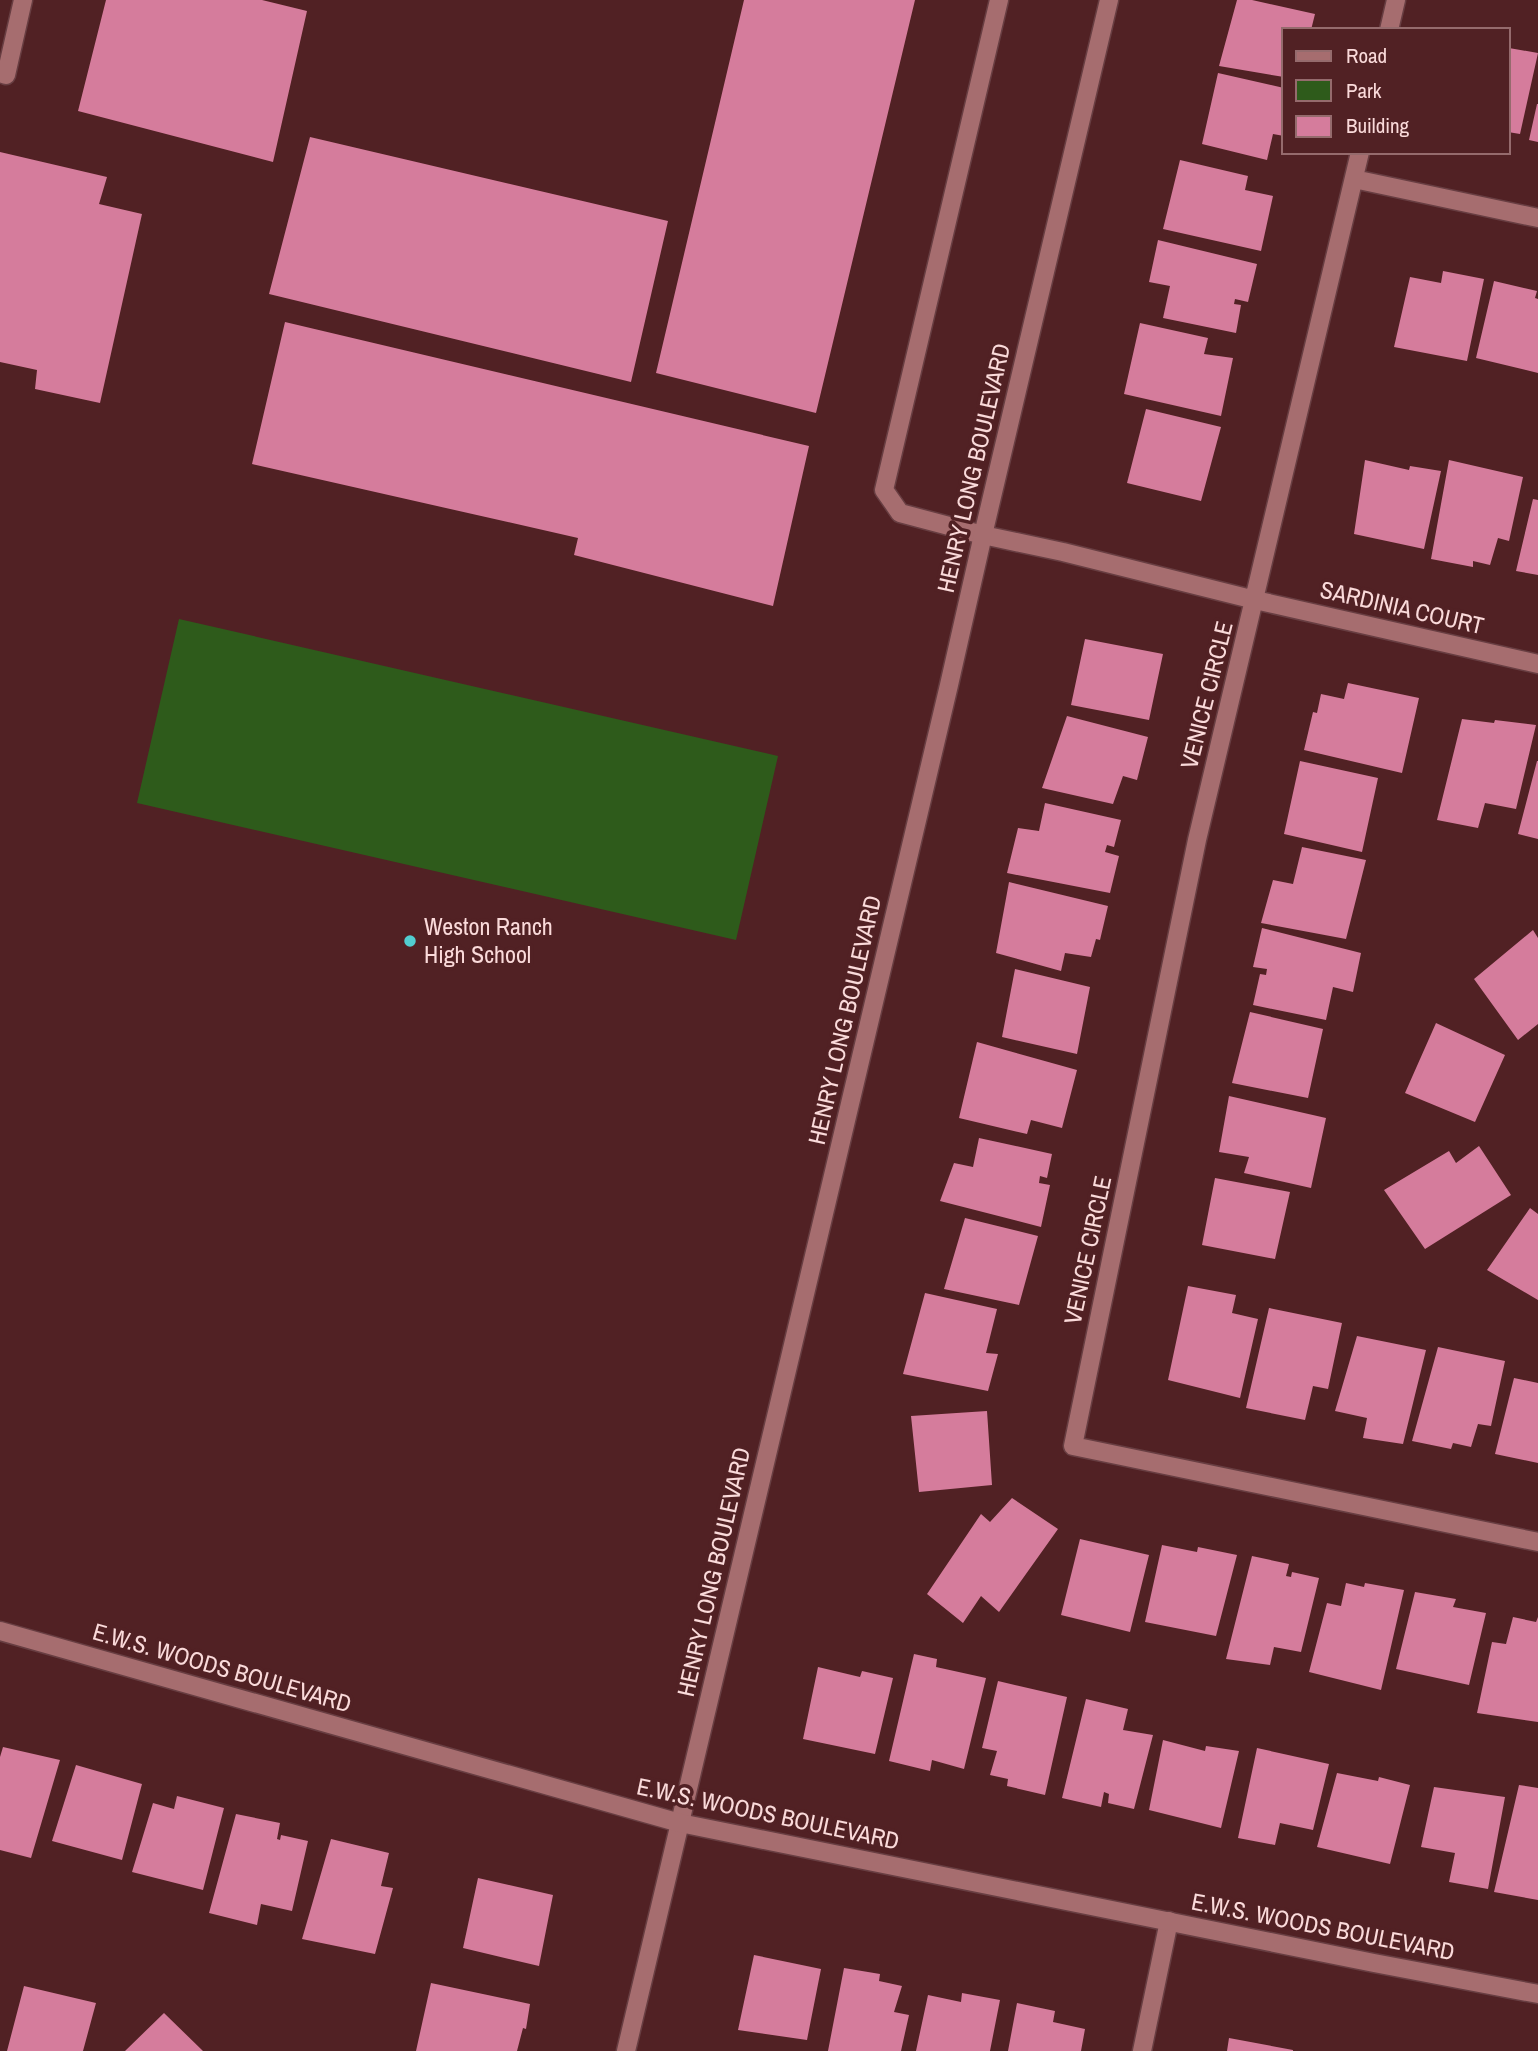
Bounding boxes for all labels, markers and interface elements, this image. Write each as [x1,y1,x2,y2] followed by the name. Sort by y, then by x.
[1282,28,1510,154] legend
[1346,41,1387,70] text: Road
[1346,76,1382,105] text: Park
[1346,111,1410,140] text: Building
[929,340,1017,596] street label: HENRY LONG BOULEVARD
[1317,573,1487,641] street label: SARDINIA COURT
[1172,618,1240,772] street label: VENICE CIRCLE
[800,892,888,1148] street label: HENRY LONG BOULEVARD
[424,910,553,970] place label: Weston Ranch High School
[402,933,418,949] marker: Weston Ranch High School
[1056,1173,1118,1327] street label: VENICE CIRCLE
[669,1444,757,1700] street label: HENRY LONG BOULEVARD
[89,1615,355,1719] street label: E.W.S. WOODS BOULEVARD
[634,1770,902,1856] street label: E.W.S. WOODS BOULEVARD
[1189,1885,1458,1967] street label: E.W.S. WOODS BOULEVARD

